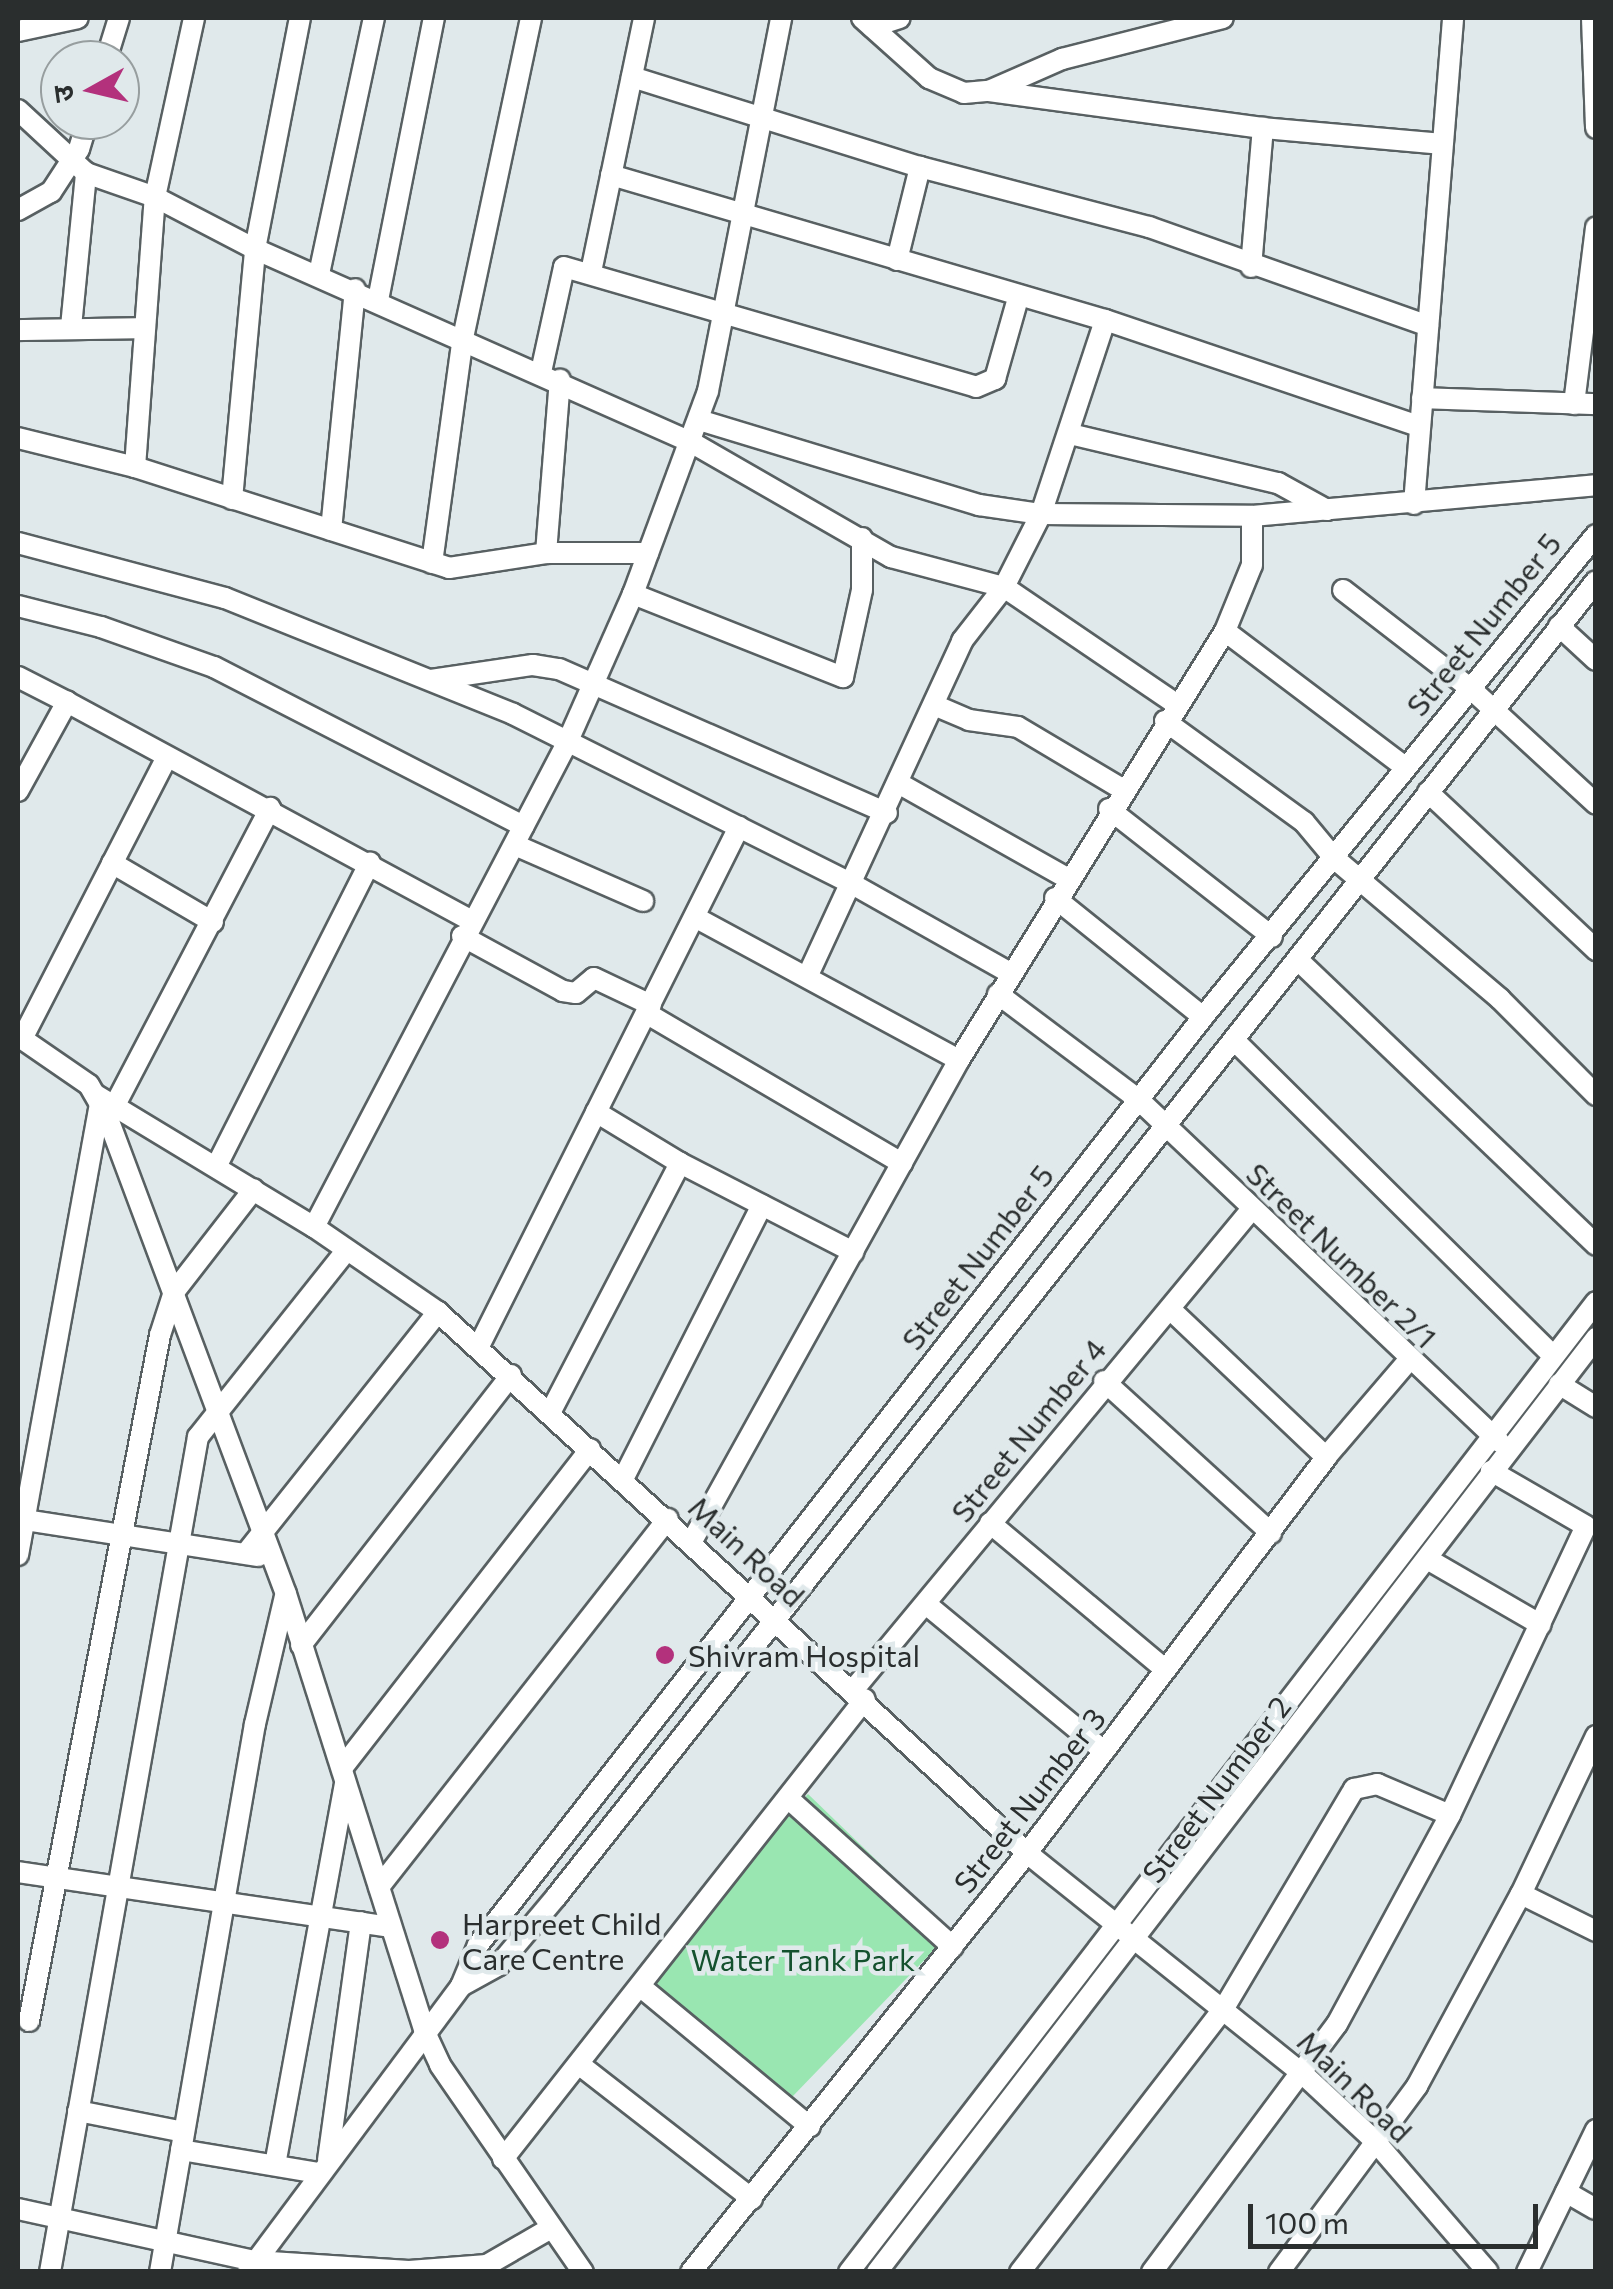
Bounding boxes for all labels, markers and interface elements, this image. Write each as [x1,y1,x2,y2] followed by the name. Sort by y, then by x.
[40,40,140,140] north arrow
[44,83,80,104] text: उ
[1398,525,1568,723] street label: Street Number 5
[1240,1155,1444,1355] street label: Street Number 2/1
[894,1157,1060,1357] street label: Street Number 5
[943,1331,1113,1529] street label: Street Number 4
[682,1488,812,1614] street label: Main Road
[688,1637,920,1673] place label: Shivram Hospital
[652,1642,678,1668] marker: Shivram Hospital
[1134,1689,1298,1889] street label: Street Number 2
[946,1700,1112,1900] street label: Street Number 3
[462,1905,661,1976] place label: Harpreet Child Care Centre
[427,1927,453,1953] marker: Harpreet Child Care Centre
[691,1941,915,1977] park label: Water Tank Park
[1290,2023,1420,2149] street label: Main Road
[1253,2184,1543,2246] scale bar
[1265,2203,1349,2240] text: 100 m

